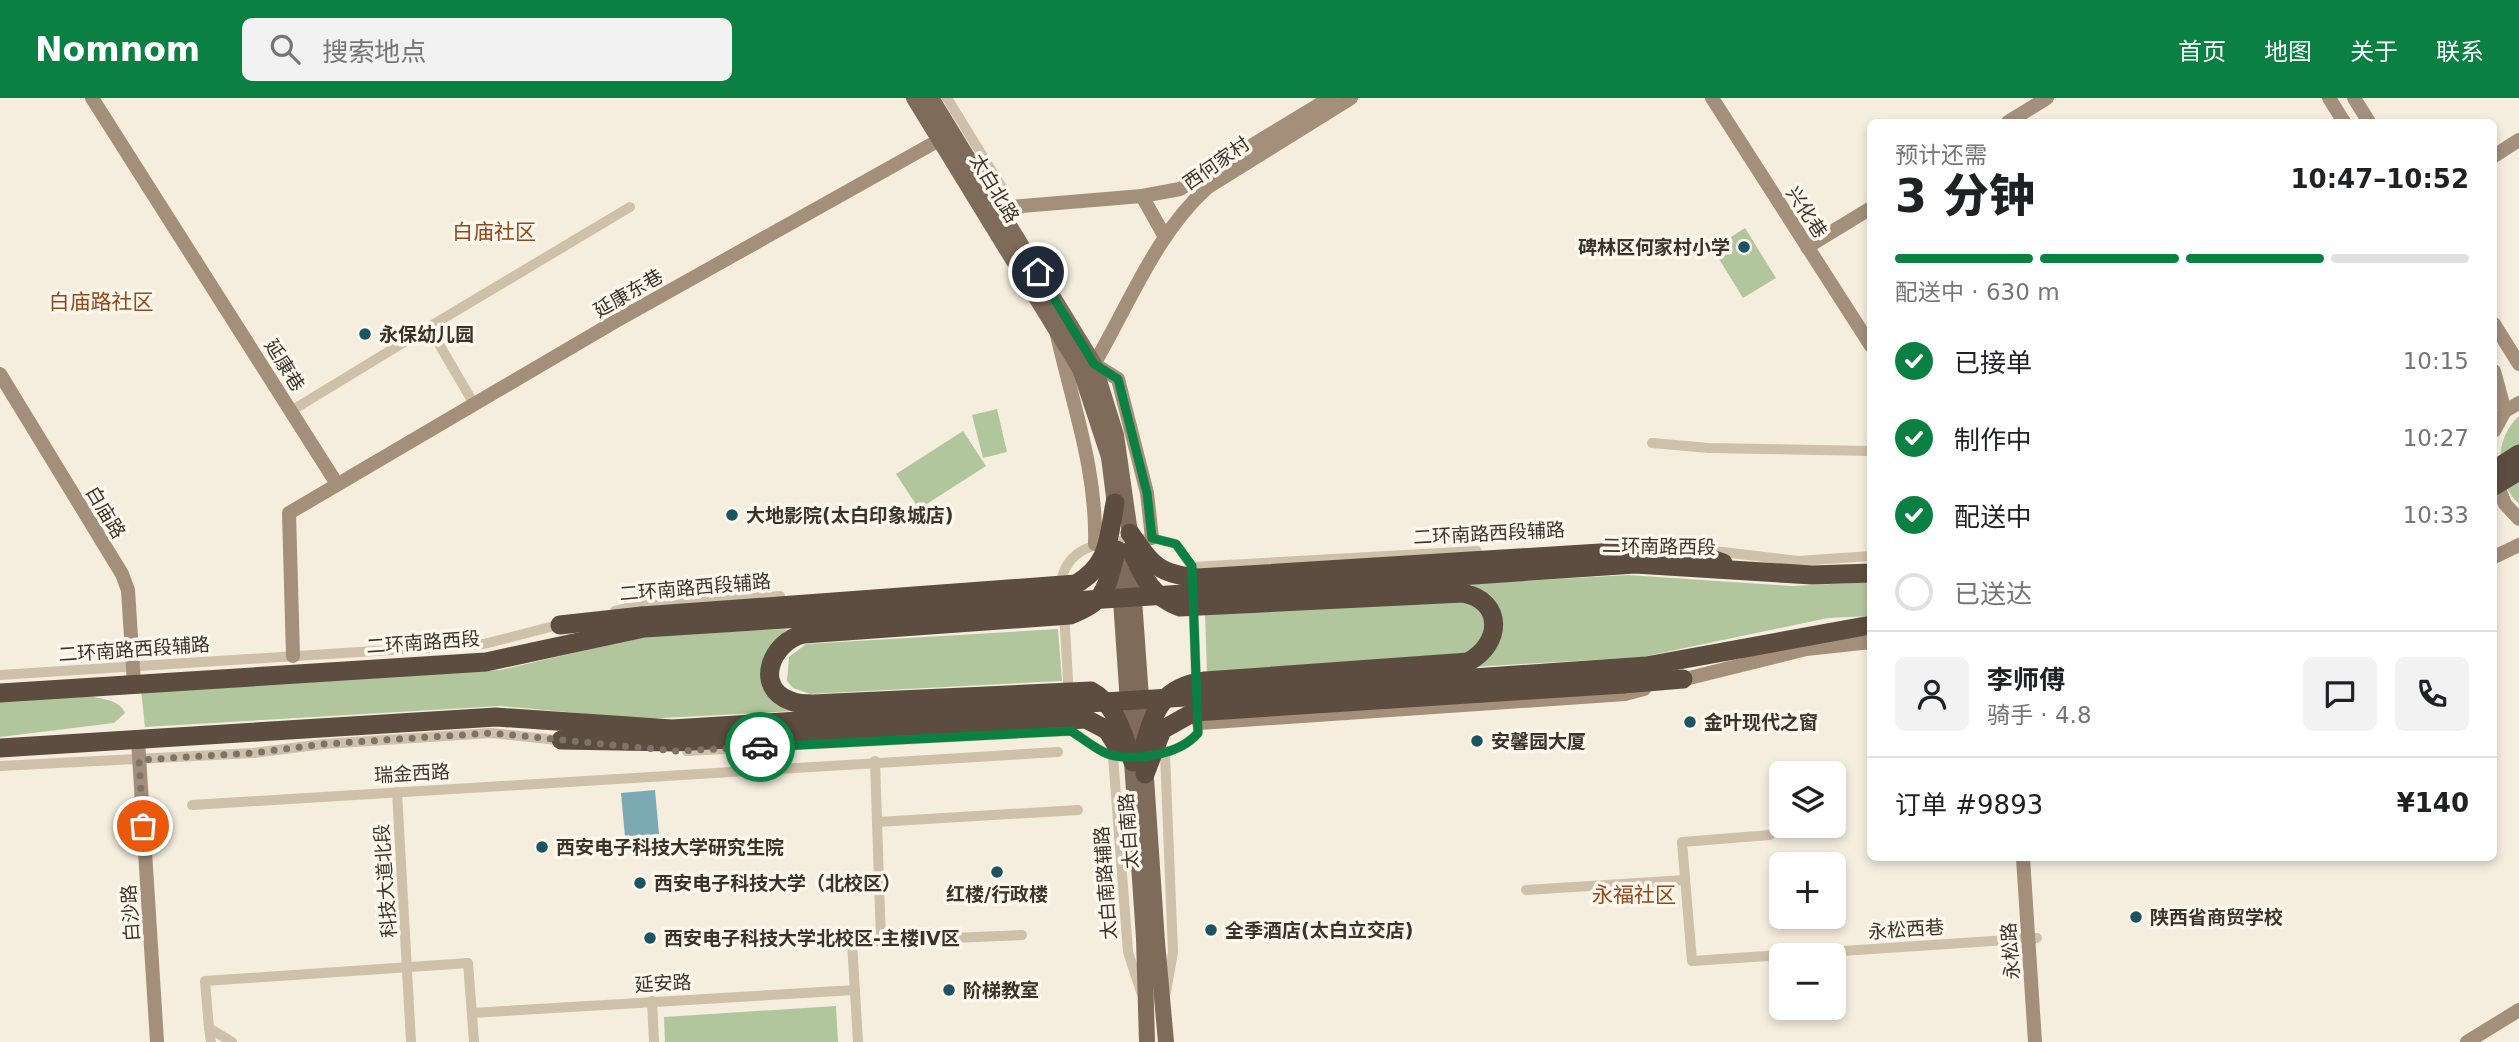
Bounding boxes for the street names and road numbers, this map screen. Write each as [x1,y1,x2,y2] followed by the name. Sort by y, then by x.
[1179,132,1253,194] street label: 西何家村
[966,150,1024,226] street label: 太白北路
[1782,182,1832,242] street label: 兴化巷
[590,264,666,322] street label: 延康东巷
[261,335,309,395] street label: 延康巷
[82,482,130,542] street label: 白庙路
[1413,518,1565,548] street label: 二环南路西段辅路
[1602,534,1716,558] street label: 二环南路西段
[618,569,772,605] street label: 二环南路西段辅路
[365,627,481,657] street label: 二环南路西段
[57,633,211,665] street label: 二环南路西段辅路
[373,760,451,786] street label: 瑞金西路
[1114,792,1142,870] street label: 太白南路
[370,823,400,939] street label: 科技大道北段
[1090,825,1120,941] street label: 太白南路辅路
[117,884,143,942] street label: 白沙路
[1867,915,1945,943] street label: 永松西巷
[1997,922,2023,980] street label: 永松路
[634,971,692,995] street label: 延安路

